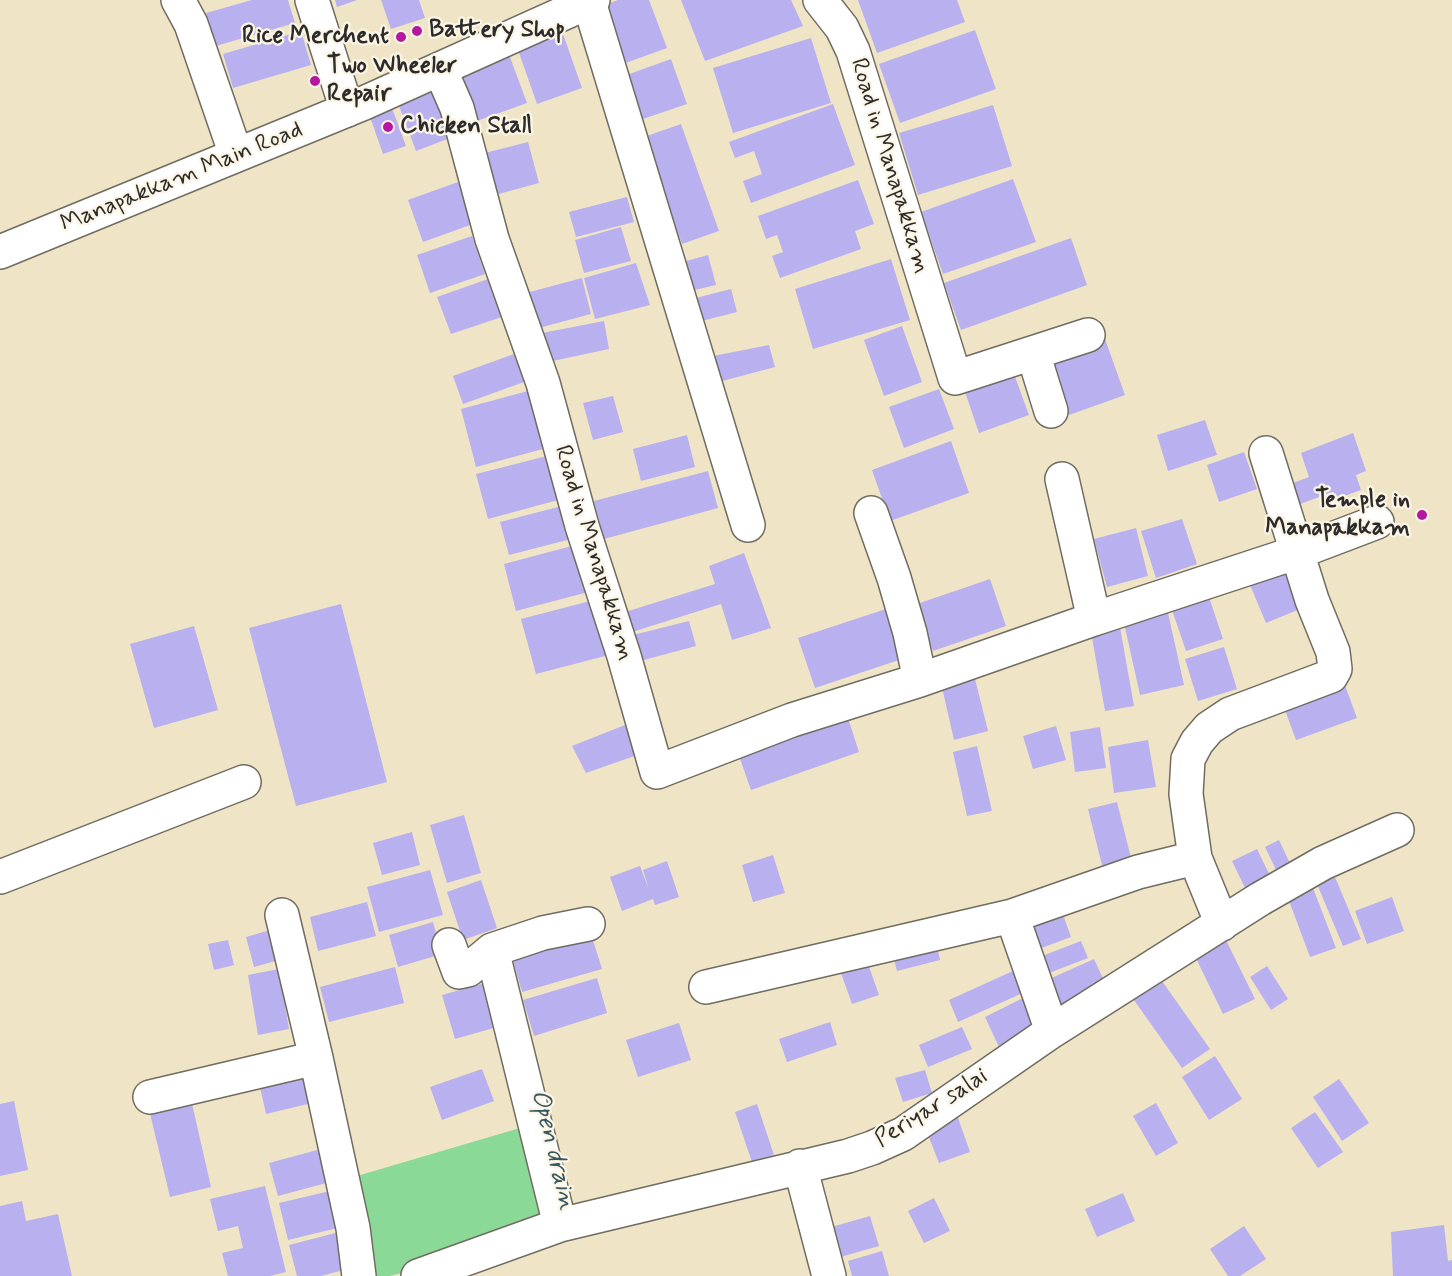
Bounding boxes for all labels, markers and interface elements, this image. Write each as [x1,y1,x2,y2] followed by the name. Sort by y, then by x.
[429,17,565,45] place label: Battery Shop
[242,23,389,51] place label: Rice Merchent
[410,24,424,38] marker: Battery Shop
[394,30,408,44] marker: Rice Merchent
[327,53,457,109] place label: Two Wheeler Repair
[843,55,935,277] street label: Road in Manapakkam
[308,74,322,88] marker: Two Wheeler Repair
[400,113,532,141] place label: Chicken Stall
[57,116,307,240] street label: Manapakkam Main Road
[381,120,395,134] marker: Chicken Stall
[547,442,639,664] street label: Road in Manapakkam
[1265,487,1410,543] place label: Temple in Manapakkam
[1415,508,1429,522] marker: Temple in Manapakkam
[870,1063,994,1155] street label: Periyar salai
[522,1087,582,1213] water label: Open drain

